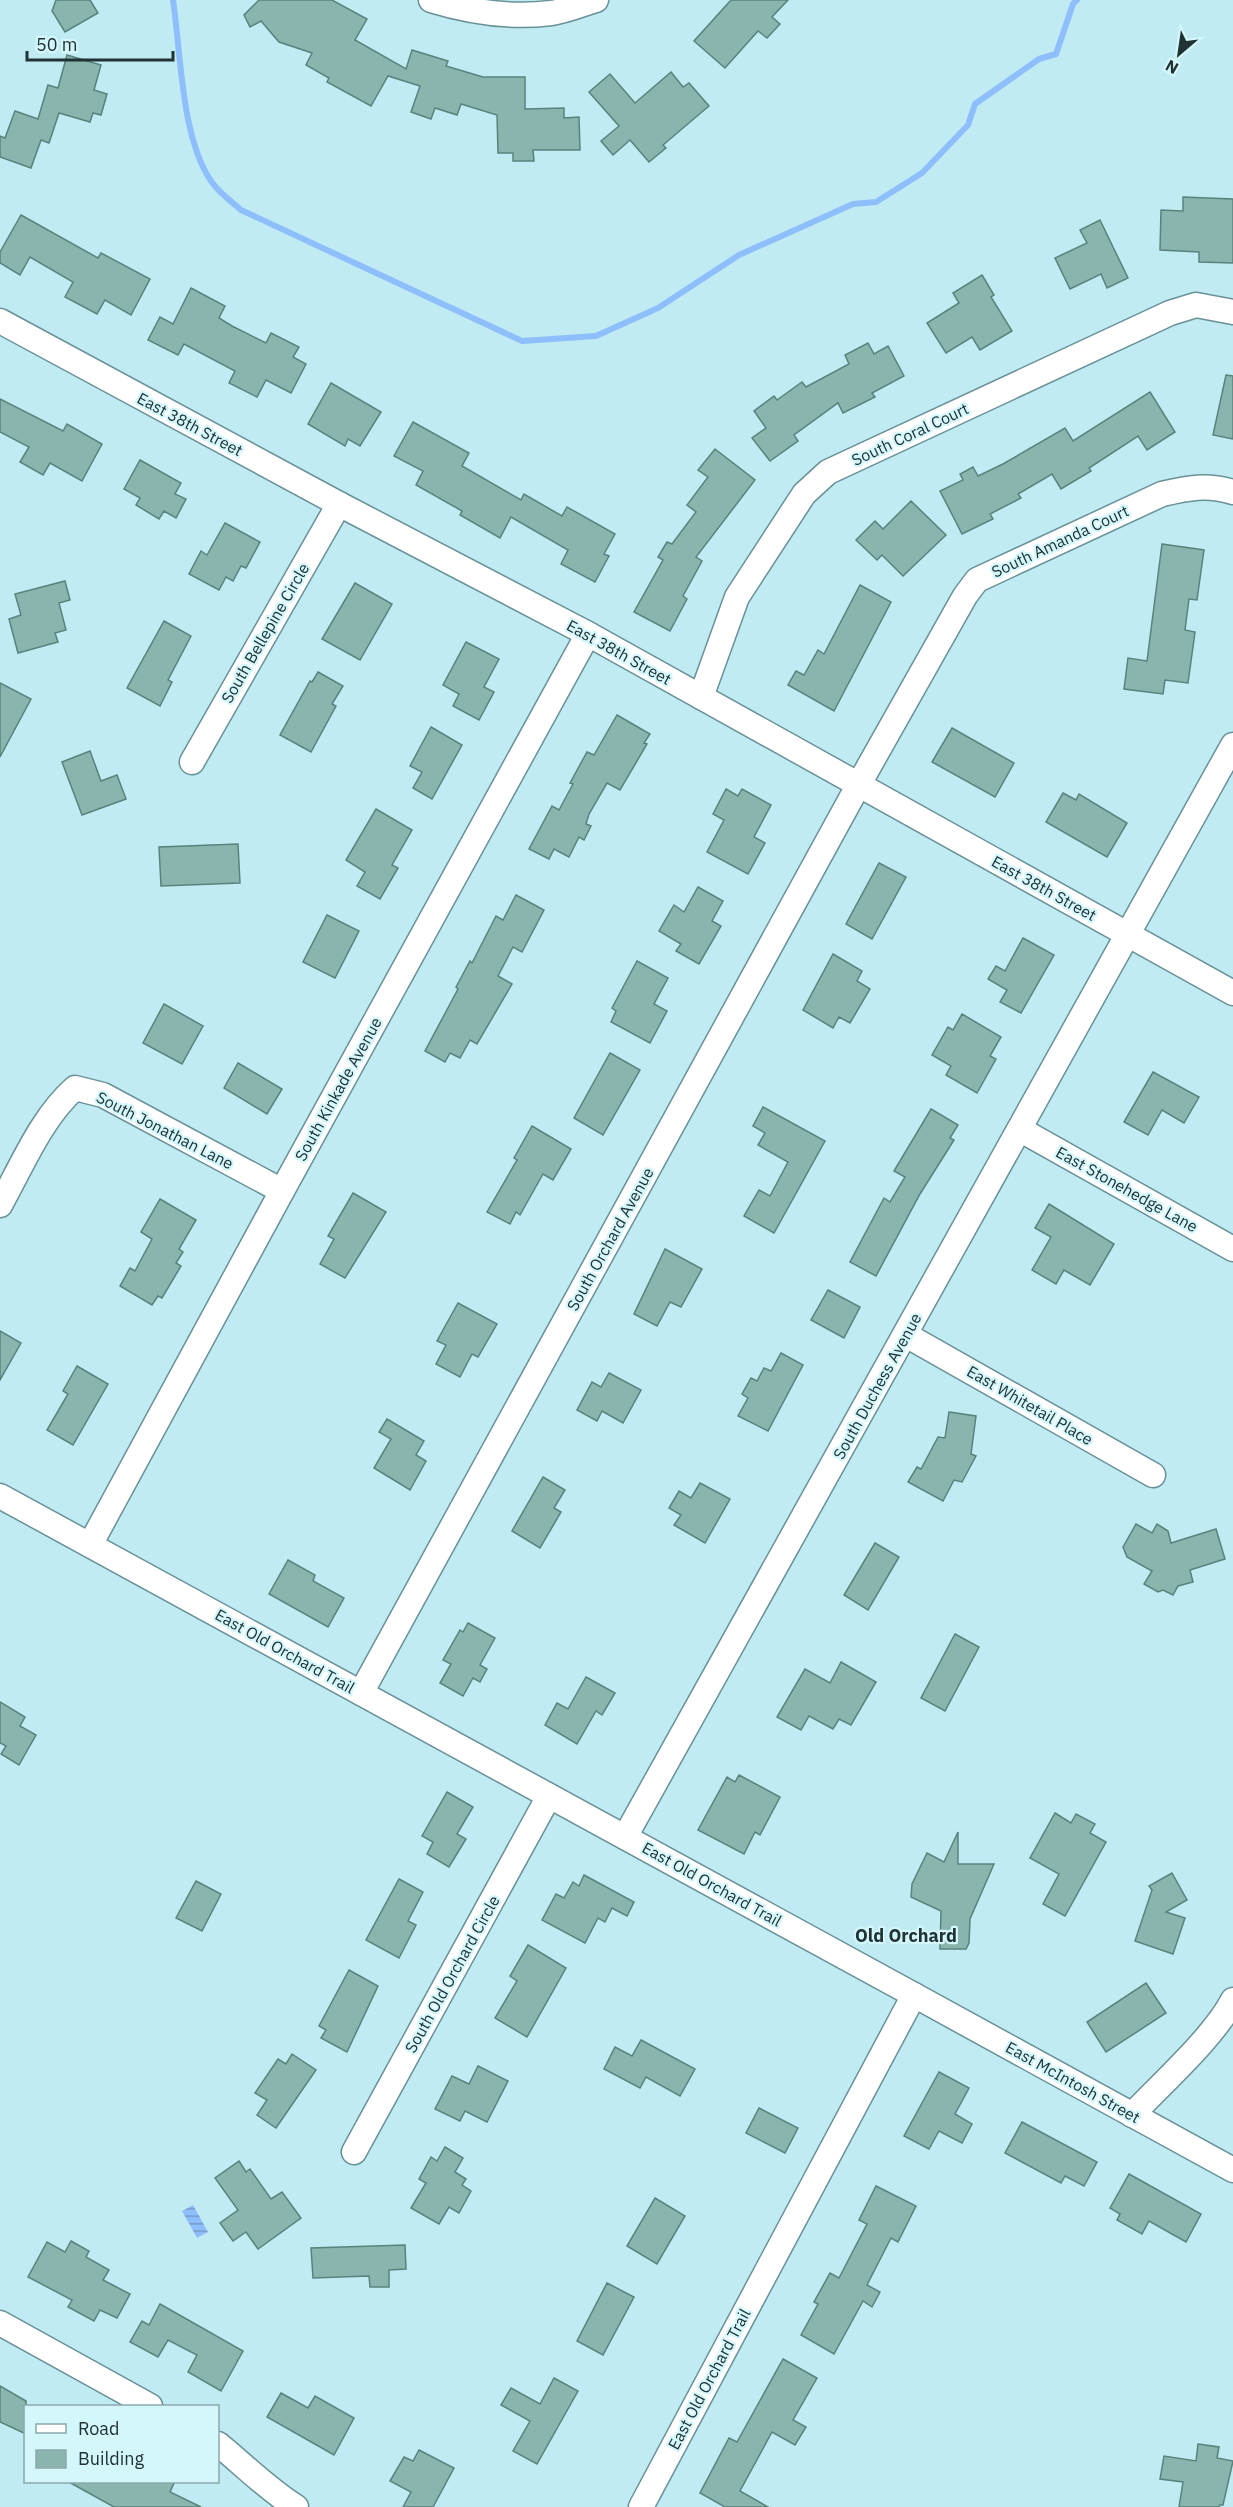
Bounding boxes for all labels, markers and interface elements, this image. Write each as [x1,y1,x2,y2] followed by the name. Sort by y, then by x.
[27,24,172,62] scale bar
[1149,24,1209,84] north arrow
[36,33,78,56] text: 50 m
[1162,56,1182,79] text: N
[134,388,246,460] street label: East 38th Street
[848,398,972,470] street label: South Coral Court
[988,500,1132,582] street label: South Amanda Court
[217,559,313,707] street label: South Bellepine Circle
[563,615,675,689] street label: East 38th Street
[988,851,1100,925] street label: East 38th Street
[290,1013,386,1164] street label: South Kinkade Avenue
[93,1087,237,1173] street label: South Jonathan Lane
[1053,1142,1202,1236] street label: East Stonehedge Lane
[562,1164,658,1314] street label: South Orchard Avenue
[828,1309,926,1463] street label: South Duchess Avenue
[963,1361,1097,1449] street label: East Whitetail Place
[212,1604,358,1698] street label: East Old Orchard Trail
[639,1837,785,1931] street label: East Old Orchard Trail
[400,1892,504,2056] street label: South Old Orchard Circle
[855,1924,957,1947] district label: Old Orchard
[1002,2037,1144,2127] street label: East McIntosh Street
[663,2305,755,2453] street label: East Old Orchard Trail
[24,2405,219,2483] legend
[78,2417,119,2440] text: Road
[78,2447,145,2470] text: Building

